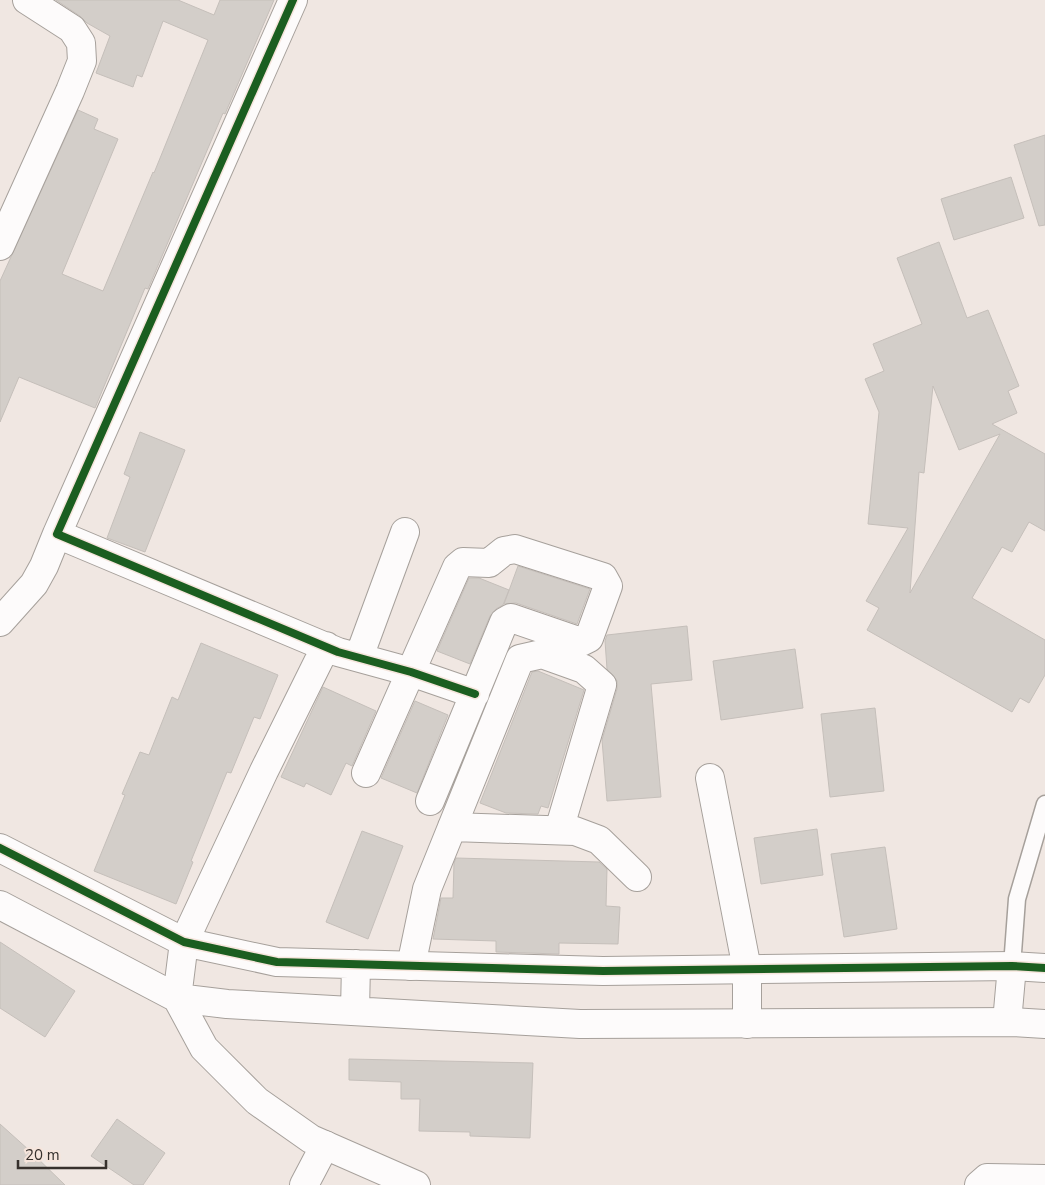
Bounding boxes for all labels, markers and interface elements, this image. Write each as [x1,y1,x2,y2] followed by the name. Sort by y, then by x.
[18,1138,105,1170] scale bar
[25,1145,60,1165] text: 20 m

